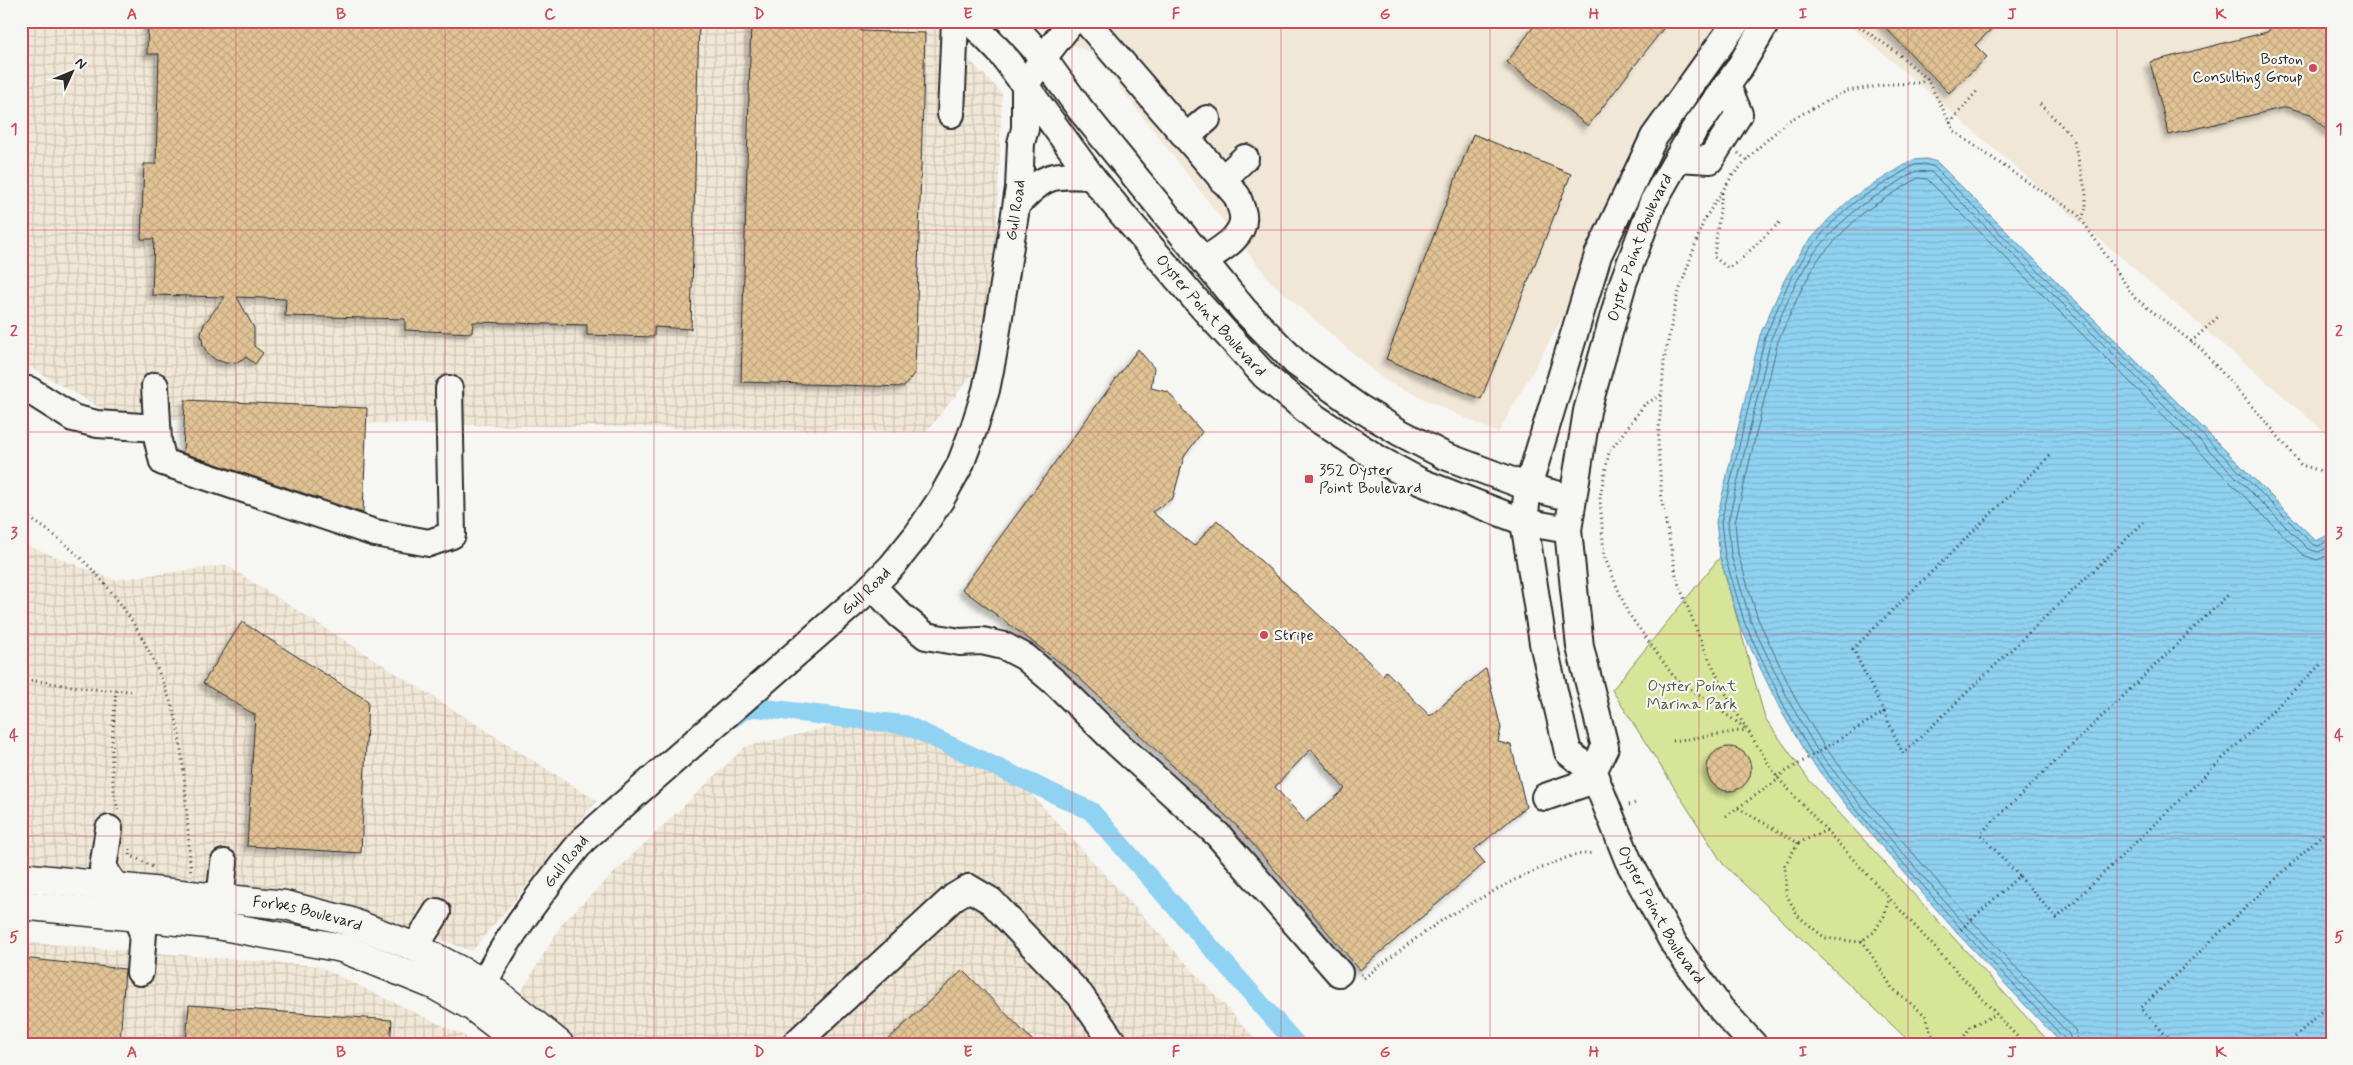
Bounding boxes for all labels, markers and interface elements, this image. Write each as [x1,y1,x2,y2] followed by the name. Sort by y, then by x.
[127,4,137,25] text: A
[336,4,346,25] text: B
[544,4,556,25] text: C
[753,4,765,25] text: D
[963,4,973,25] text: E
[1172,4,1181,25] text: F
[1380,4,1391,25] text: G
[1589,4,1600,25] text: H
[1799,4,1808,25] text: I
[2007,4,2017,25] text: J
[2215,4,2227,25] text: K
[48,48,98,98] north arrow
[2192,49,2303,89] place label: Boston Consulting Group
[71,54,90,73] text: N
[2307,62,2319,74] marker: Boston Consulting Group
[10,119,18,140] text: 1
[2335,119,2343,140] text: 1
[1602,170,1678,324] street label: Oyster Point Boulevard
[1000,179,1030,242] street label: Gull Road
[1151,250,1271,381] street label: Oyster Point Boulevard
[10,321,18,342] text: 2
[2335,321,2343,342] text: 2
[1319,460,1421,499] place label: 352 Oyster Point Boulevard
[1303,473,1315,485] marker: 352 Oyster Point Boulevard
[10,523,18,544] text: 3
[2335,523,2343,544] text: 3
[836,563,895,620] street label: Gull Road
[1274,625,1314,646] place label: Stripe
[1258,629,1270,641] marker: Stripe
[1647,676,1737,715] park label: Oyster Point Marina Park
[9,725,19,746] text: 4
[2334,725,2344,746] text: 4
[539,831,593,892] street label: Gull Road
[1613,843,1710,988] street label: Oyster Point Boulevard
[252,891,365,936] street label: Forbes Boulevard
[9,927,19,948] text: 5
[2334,927,2344,948] text: 5
[127,1042,137,1063] text: A
[336,1042,346,1063] text: B
[544,1042,556,1063] text: C
[753,1042,765,1063] text: D
[963,1042,973,1063] text: E
[1172,1042,1181,1063] text: F
[1380,1042,1391,1063] text: G
[1589,1042,1600,1063] text: H
[1799,1042,1808,1063] text: I
[2007,1042,2017,1063] text: J
[2215,1042,2227,1063] text: K

